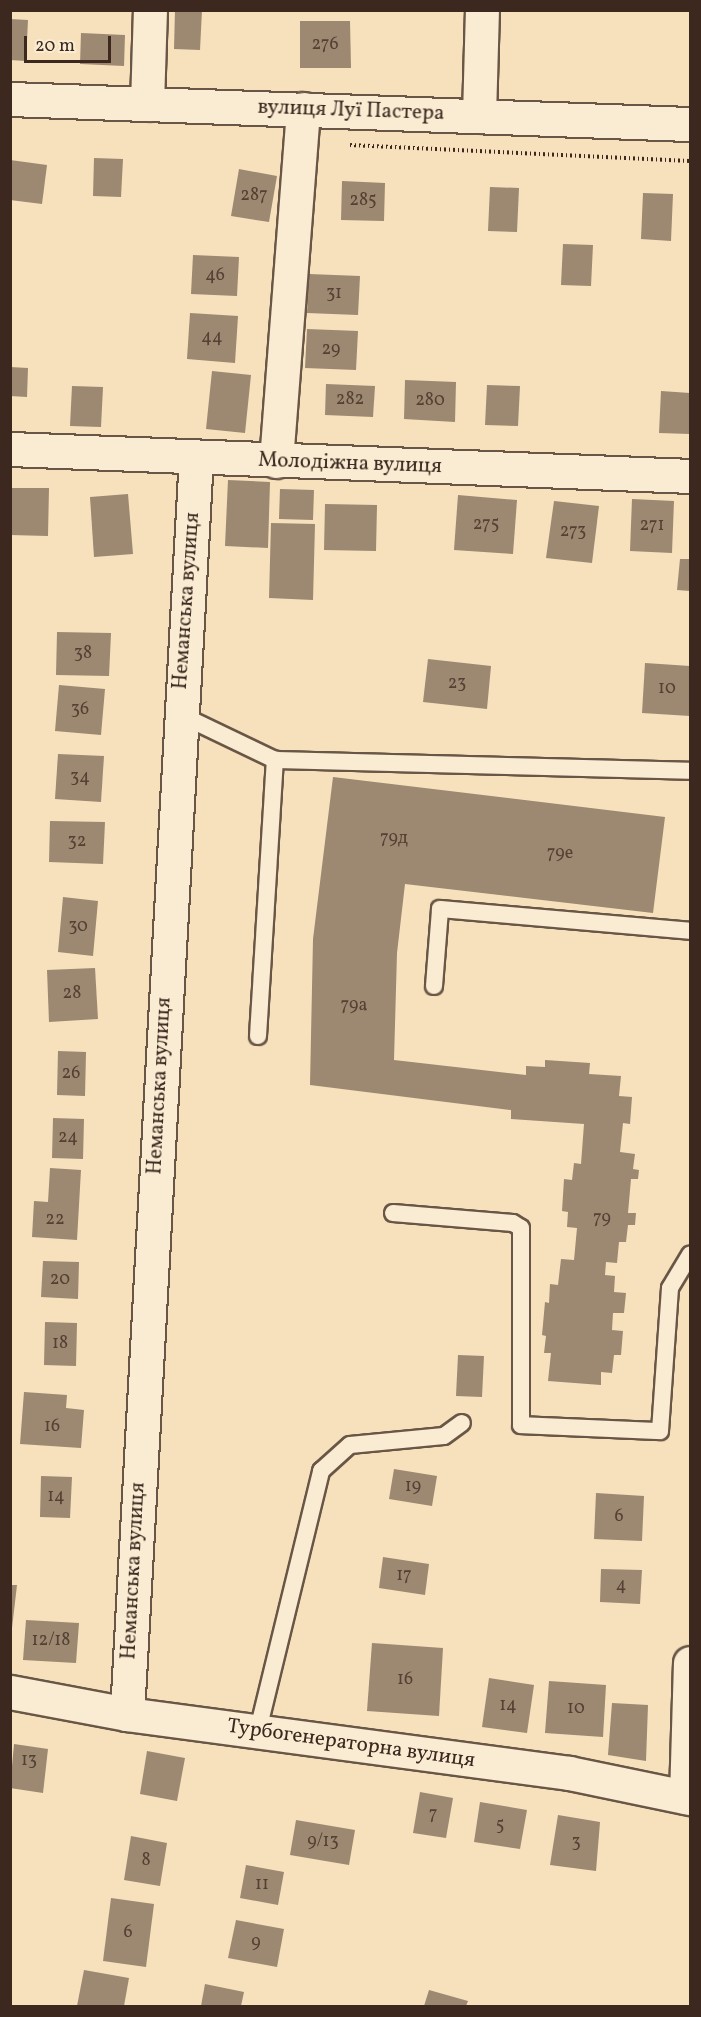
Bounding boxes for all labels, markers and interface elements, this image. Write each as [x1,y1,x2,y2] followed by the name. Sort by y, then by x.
[27,24,114,62] scale bar
[35,34,75,59] text: 20 m
[311,34,339,56] house number: 276
[257,95,445,127] street label: вулиця Луї Пастера
[240,185,268,207] house number: 287
[349,190,377,212] house number: 285
[205,265,225,287] house number: 46
[326,283,342,305] house number: 31
[201,327,223,349] house number: 44
[322,339,340,361] house number: 29
[336,389,364,411] house number: 282
[415,390,445,412] house number: 280
[258,448,442,480] street label: Молодіжна вулиця
[168,512,206,690] street label: Неманська вулиця
[473,514,499,536] house number: 275
[640,515,664,537] house number: 271
[560,521,586,543] house number: 273
[74,643,92,665] house number: 38
[448,673,466,695] house number: 23
[658,678,676,700] house number: 10
[71,699,89,721] house number: 36
[70,767,90,789] house number: 34
[380,828,408,850] house number: 79д
[68,831,86,853] house number: 32
[547,843,573,865] house number: 79е
[68,916,88,938] house number: 30
[63,983,81,1005] house number: 28
[341,995,367,1017] house number: 79а
[143,997,177,1175] street label: Неманська вулиця
[62,1063,80,1085] house number: 26
[58,1127,78,1149] house number: 24
[593,1208,611,1230] house number: 79
[45,1209,65,1231] house number: 22
[50,1269,70,1291] house number: 20
[52,1333,68,1355] house number: 18
[44,1416,60,1438] house number: 16
[405,1476,421,1498] house number: 19
[117,1482,151,1660] street label: Неманська вулиця
[47,1486,65,1508] house number: 14
[614,1506,624,1528] house number: 6
[396,1565,412,1587] house number: 17
[616,1575,626,1597] house number: 4
[32,1630,70,1652] house number: 12/18
[397,1669,413,1691] house number: 16
[499,1695,517,1717] house number: 14
[567,1698,585,1720] house number: 10
[225,1714,477,1774] street label: Турбогенераторна вулиця
[21,1750,37,1772] house number: 13
[429,1804,437,1826] house number: 7
[496,1815,504,1837] house number: 5
[307,1831,339,1853] house number: 9/13
[571,1832,581,1854] house number: 3
[141,1850,151,1872] house number: 8
[255,1874,269,1896] house number: 11
[123,1922,133,1944] house number: 6
[251,1932,261,1954] house number: 9

